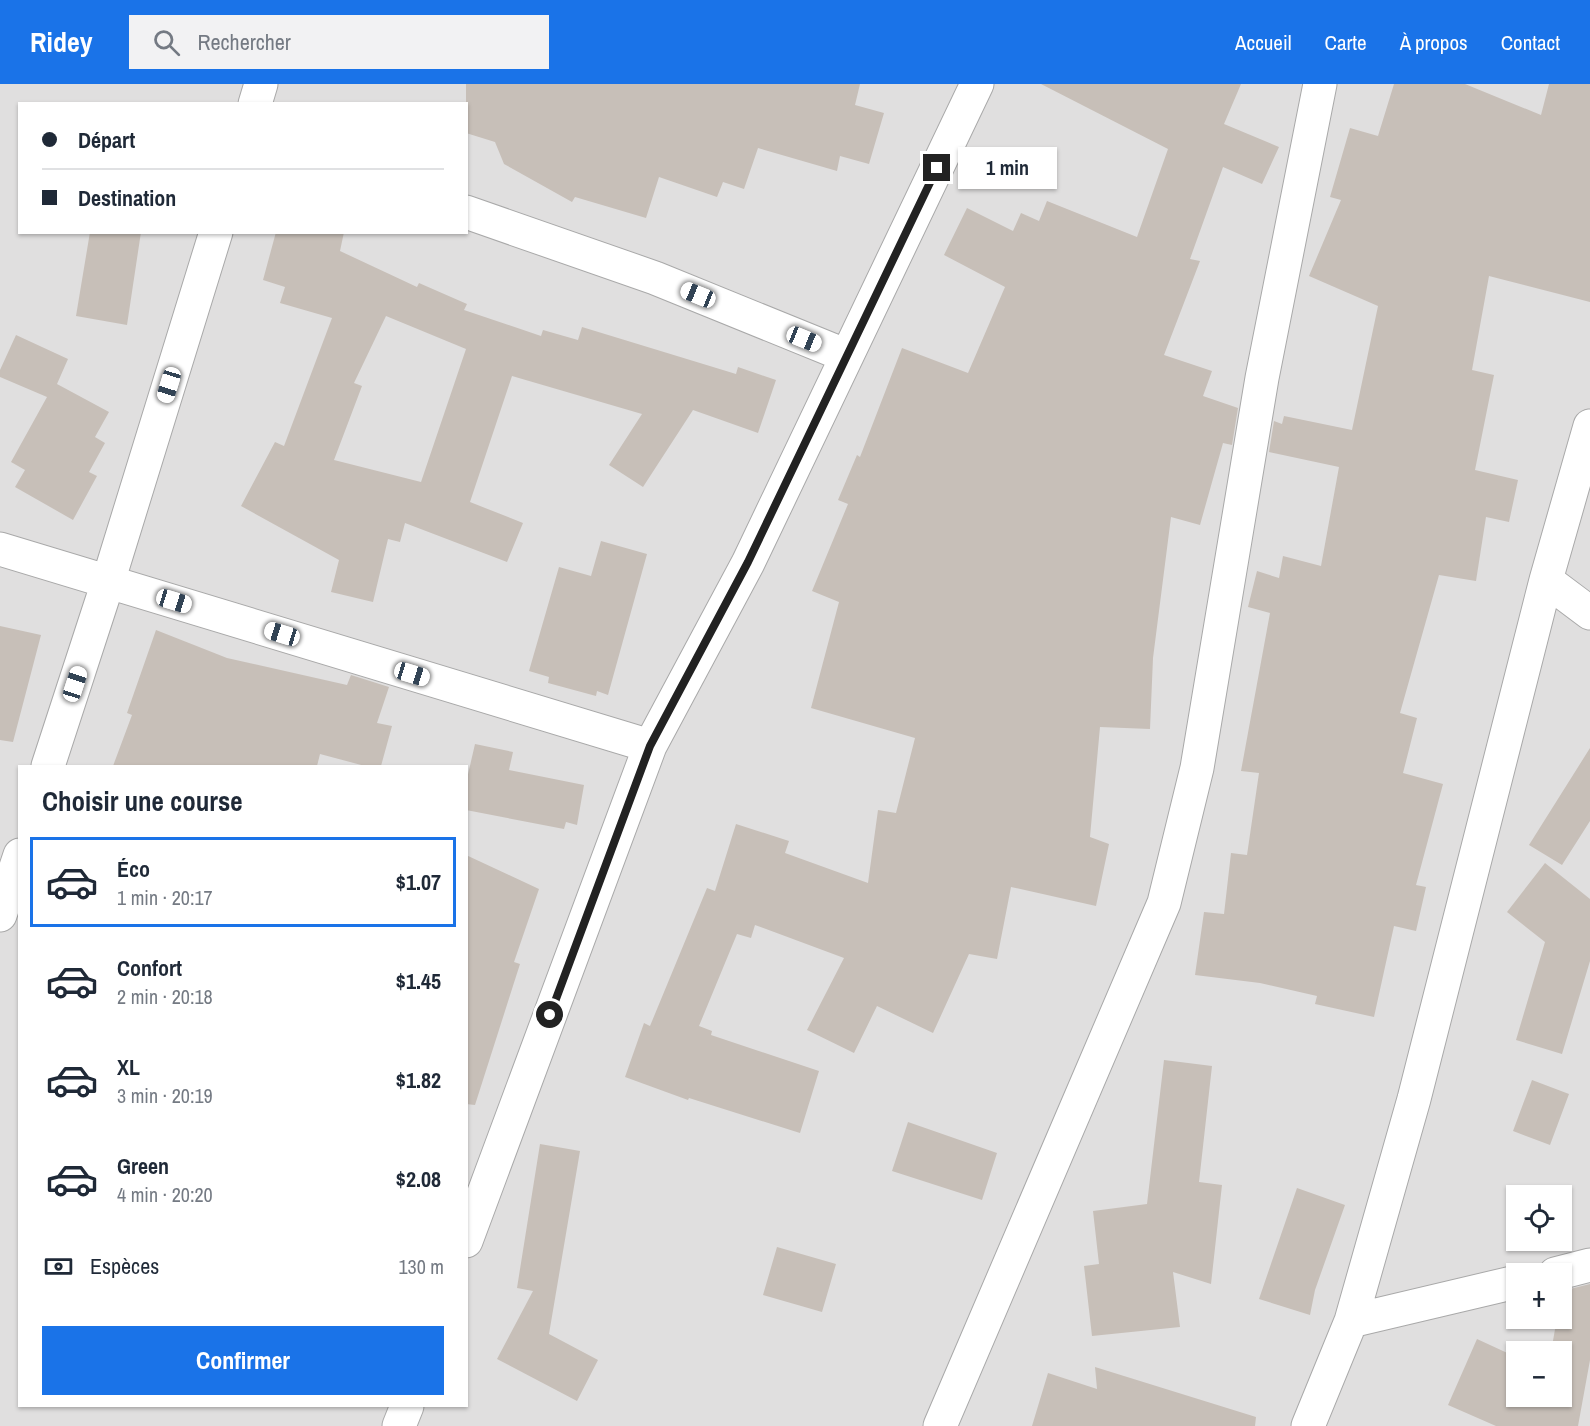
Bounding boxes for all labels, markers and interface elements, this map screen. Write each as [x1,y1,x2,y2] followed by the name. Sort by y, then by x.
[129,15,549,69] search box
[30,23,93,61] text: Ridey
[150,26,183,59] icon: search
[198,27,291,57] text: Rechercher
[1235,28,1292,57] text: Accueil
[1325,28,1367,57] text: Carte
[1400,28,1468,57] text: À propos
[1501,28,1560,57] text: Contact
[78,125,135,155] text: Départ
[958,147,1057,189] callout: 1 min
[923,154,950,181] route end
[986,154,1029,181] text: 1 min
[78,183,176,213] text: Destination
[678,280,718,310] car
[784,324,824,354] car
[155,365,183,405] car
[154,587,194,615] car
[262,620,302,648] car
[392,660,432,688] car
[61,664,89,704] car
[42,783,243,819] text: Choisir une course
[117,854,150,884] text: Éco
[45,855,99,909] icon: car
[396,867,441,897] text: $1.07
[117,884,213,911] text: 1 min · 20:17
[117,953,182,983] text: Confort
[45,954,99,1008] icon: car
[396,966,441,996] text: $1.45
[117,983,213,1010] text: 2 min · 20:18
[536,1001,563,1028] route start
[117,1052,140,1082] text: XL
[45,1053,99,1107] icon: car
[396,1065,441,1095] text: $1.82
[117,1082,213,1109] text: 3 min · 20:19
[117,1151,169,1181] text: Green
[45,1152,99,1206] icon: car
[396,1164,441,1194] text: $2.08
[117,1181,213,1208] text: 4 min · 20:20
[1506,1185,1572,1407] map controls
[1506,1185,1572,1251] button: locate
[42,1250,75,1283] icon: cash
[90,1251,159,1281] text: Espèces
[398,1253,444,1280] text: 130 m
[1506,1263,1572,1329] button: +
[42,1326,444,1395] button: Confirmer
[1506,1341,1572,1407] button: −

